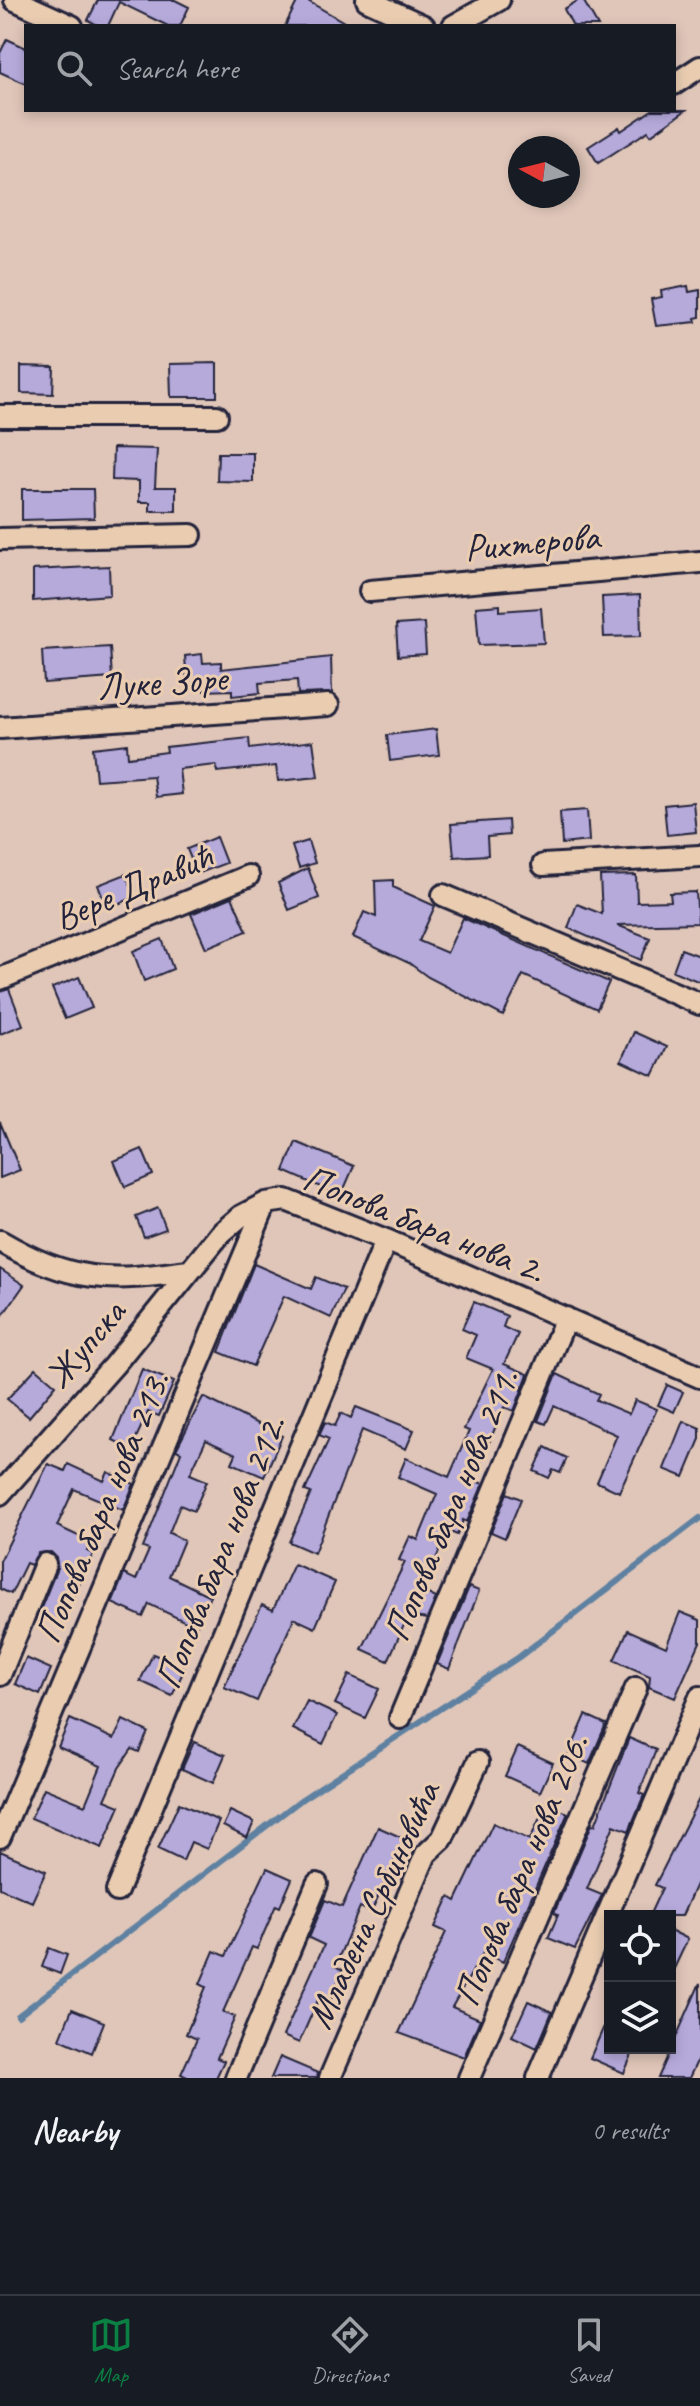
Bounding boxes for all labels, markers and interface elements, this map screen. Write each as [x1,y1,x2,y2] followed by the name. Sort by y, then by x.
[24,24,676,112] search box
[52,46,96,90] icon: search
[116,49,238,87] text: Search here
[508,136,580,208] north arrow
[463,512,604,571] street label: Рихтерова
[96,654,231,710] street label: Луке Зоре
[47,832,221,941] street label: Вере Дравић
[296,1154,552,1294] street label: Попова бара нова 2.
[34,1288,137,1398] street label: Жупска
[373,1362,530,1648] street label: Попова бара нова 211.
[24,1364,181,1650] street label: Попова бара нова 213.
[144,1408,296,1695] street label: Попова бара нова 212.
[443,1727,600,2013] street label: Попова бара нова 206.
[295,1772,452,2036] street label: Младена Србиновића
[604,1910,676,2054] map controls
[604,1910,676,1982] button: locate
[604,1982,676,2054] button: layers
[32,2109,118,2152] text: Nearby
[592,2114,668,2147] text: 0 results
[89,2313,133,2389] tab: Map
[312,2313,388,2389] tab: Directions
[567,2313,611,2389] tab: Saved

